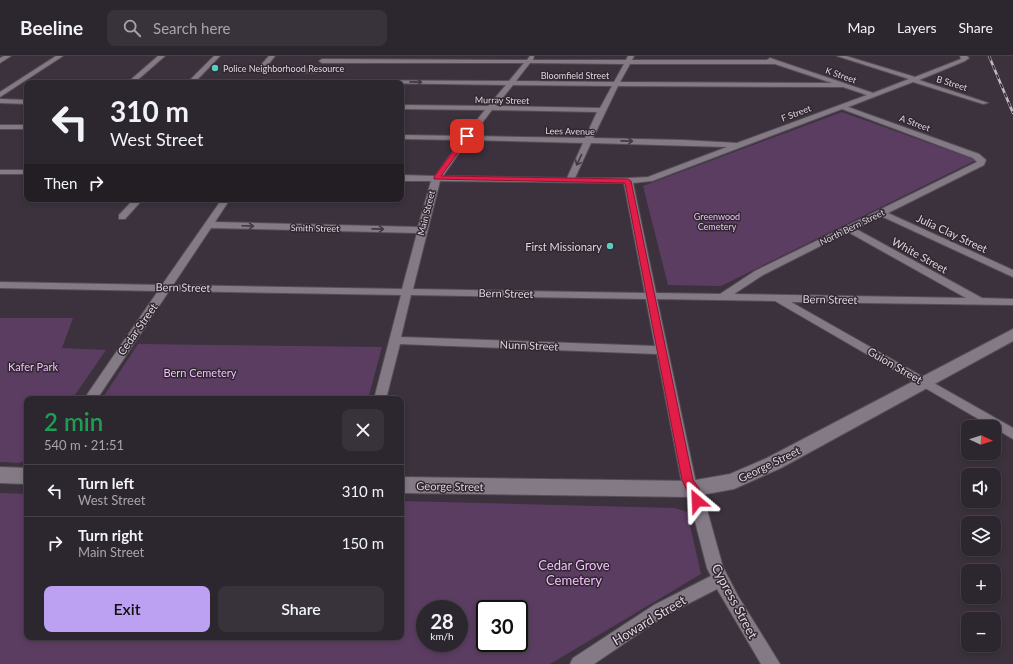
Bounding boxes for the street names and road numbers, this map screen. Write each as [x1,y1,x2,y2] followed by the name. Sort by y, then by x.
[824,65,859,86] street label: K Street
[541,70,610,81] street label: Bloomfield Street
[935,73,970,93] street label: B Street
[475,94,530,106] street label: Murray Street
[780,102,813,124] street label: F Street
[898,112,933,134] street label: A Street
[545,125,595,137] street label: Lees Avenue
[415,189,437,237] street label: Main Street
[818,206,887,247] street label: North Bern Street
[915,211,990,255] street label: Julia Clay Street
[291,222,340,234] street label: Smith Street
[890,234,950,276] street label: White Street
[156,280,211,294] street label: Bern Street
[479,286,534,300] street label: Bern Street
[803,292,858,306] street label: Bern Street
[114,301,160,357] street label: Cedar Street
[500,337,559,353] street label: Nunn Street
[865,344,925,386] street label: Guion Street
[736,443,802,485] street label: George Street
[416,479,484,493] street label: George Street
[709,561,762,642] street label: Cypress Street
[609,592,689,648] street label: Howard Street

